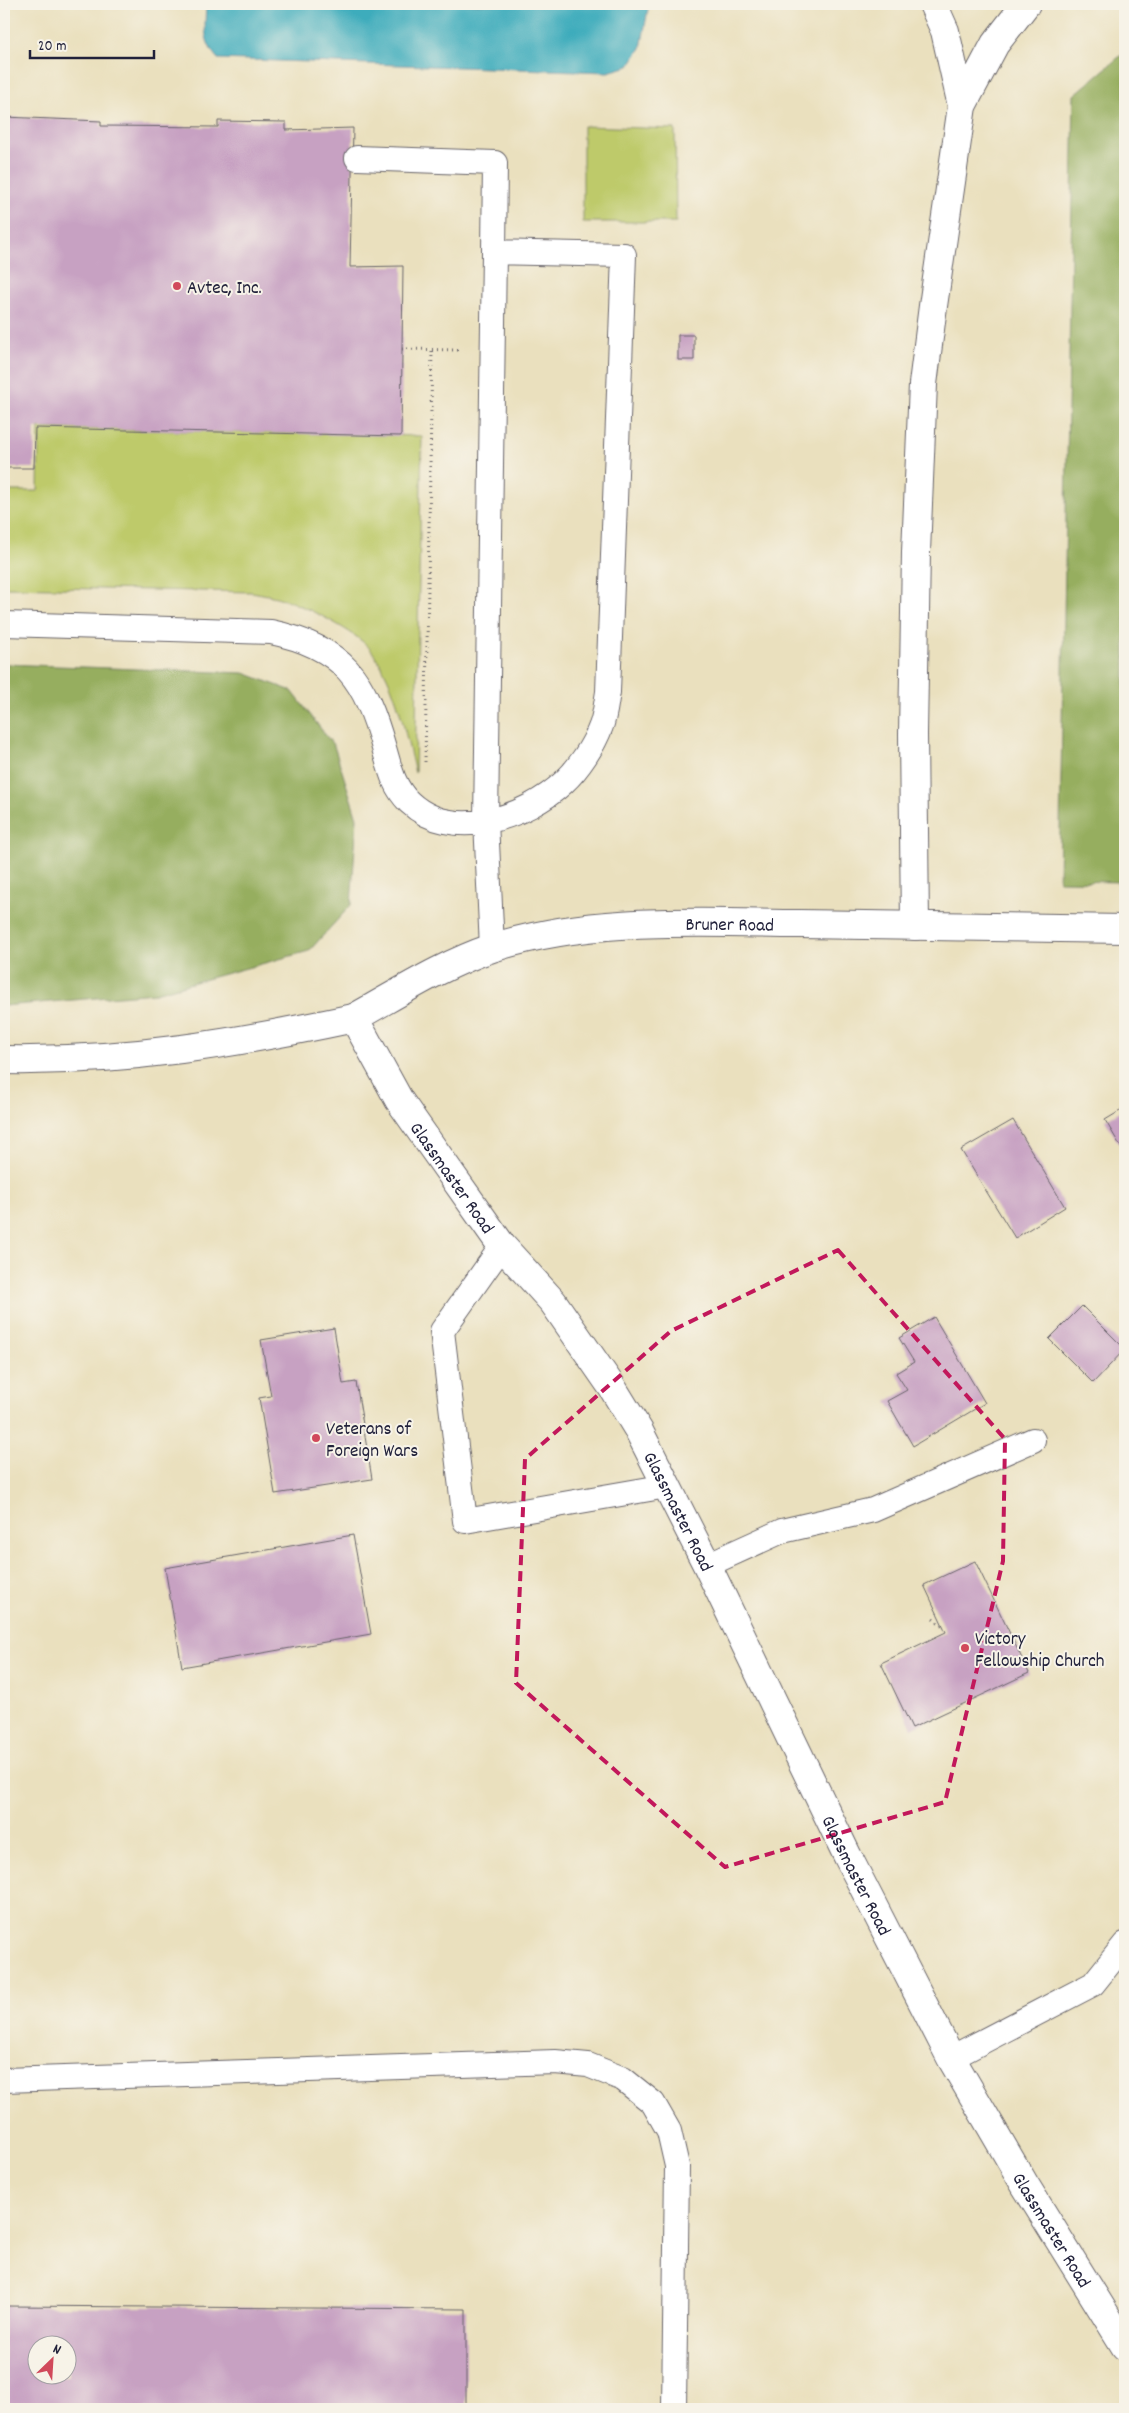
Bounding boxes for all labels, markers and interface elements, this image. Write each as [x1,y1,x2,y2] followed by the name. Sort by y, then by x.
[30,28,154,60] scale bar
[38,36,66,58] text: 20 m
[187,276,262,303] place label: Avtec, Inc.
[171,280,183,292] marker: Avtec, Inc.
[685,913,774,941] street label: Bruner Road
[401,1118,499,1240] street label: Glassmaster Road
[326,1417,418,1466] place label: Veterans of Foreign Wars
[310,1432,322,1444] marker: Veterans of Foreign Wars
[635,1448,718,1577] street label: Glassmaster Road
[975,1627,1105,1676] place label: Victory Fellowship Church
[959,1642,971,1654] marker: Victory Fellowship Church
[813,1812,896,1941] street label: Glassmaster Road
[1004,2168,1096,2294] street label: Glassmaster Road
[28,2336,78,2386] north arrow
[49,2340,64,2361] text: N

